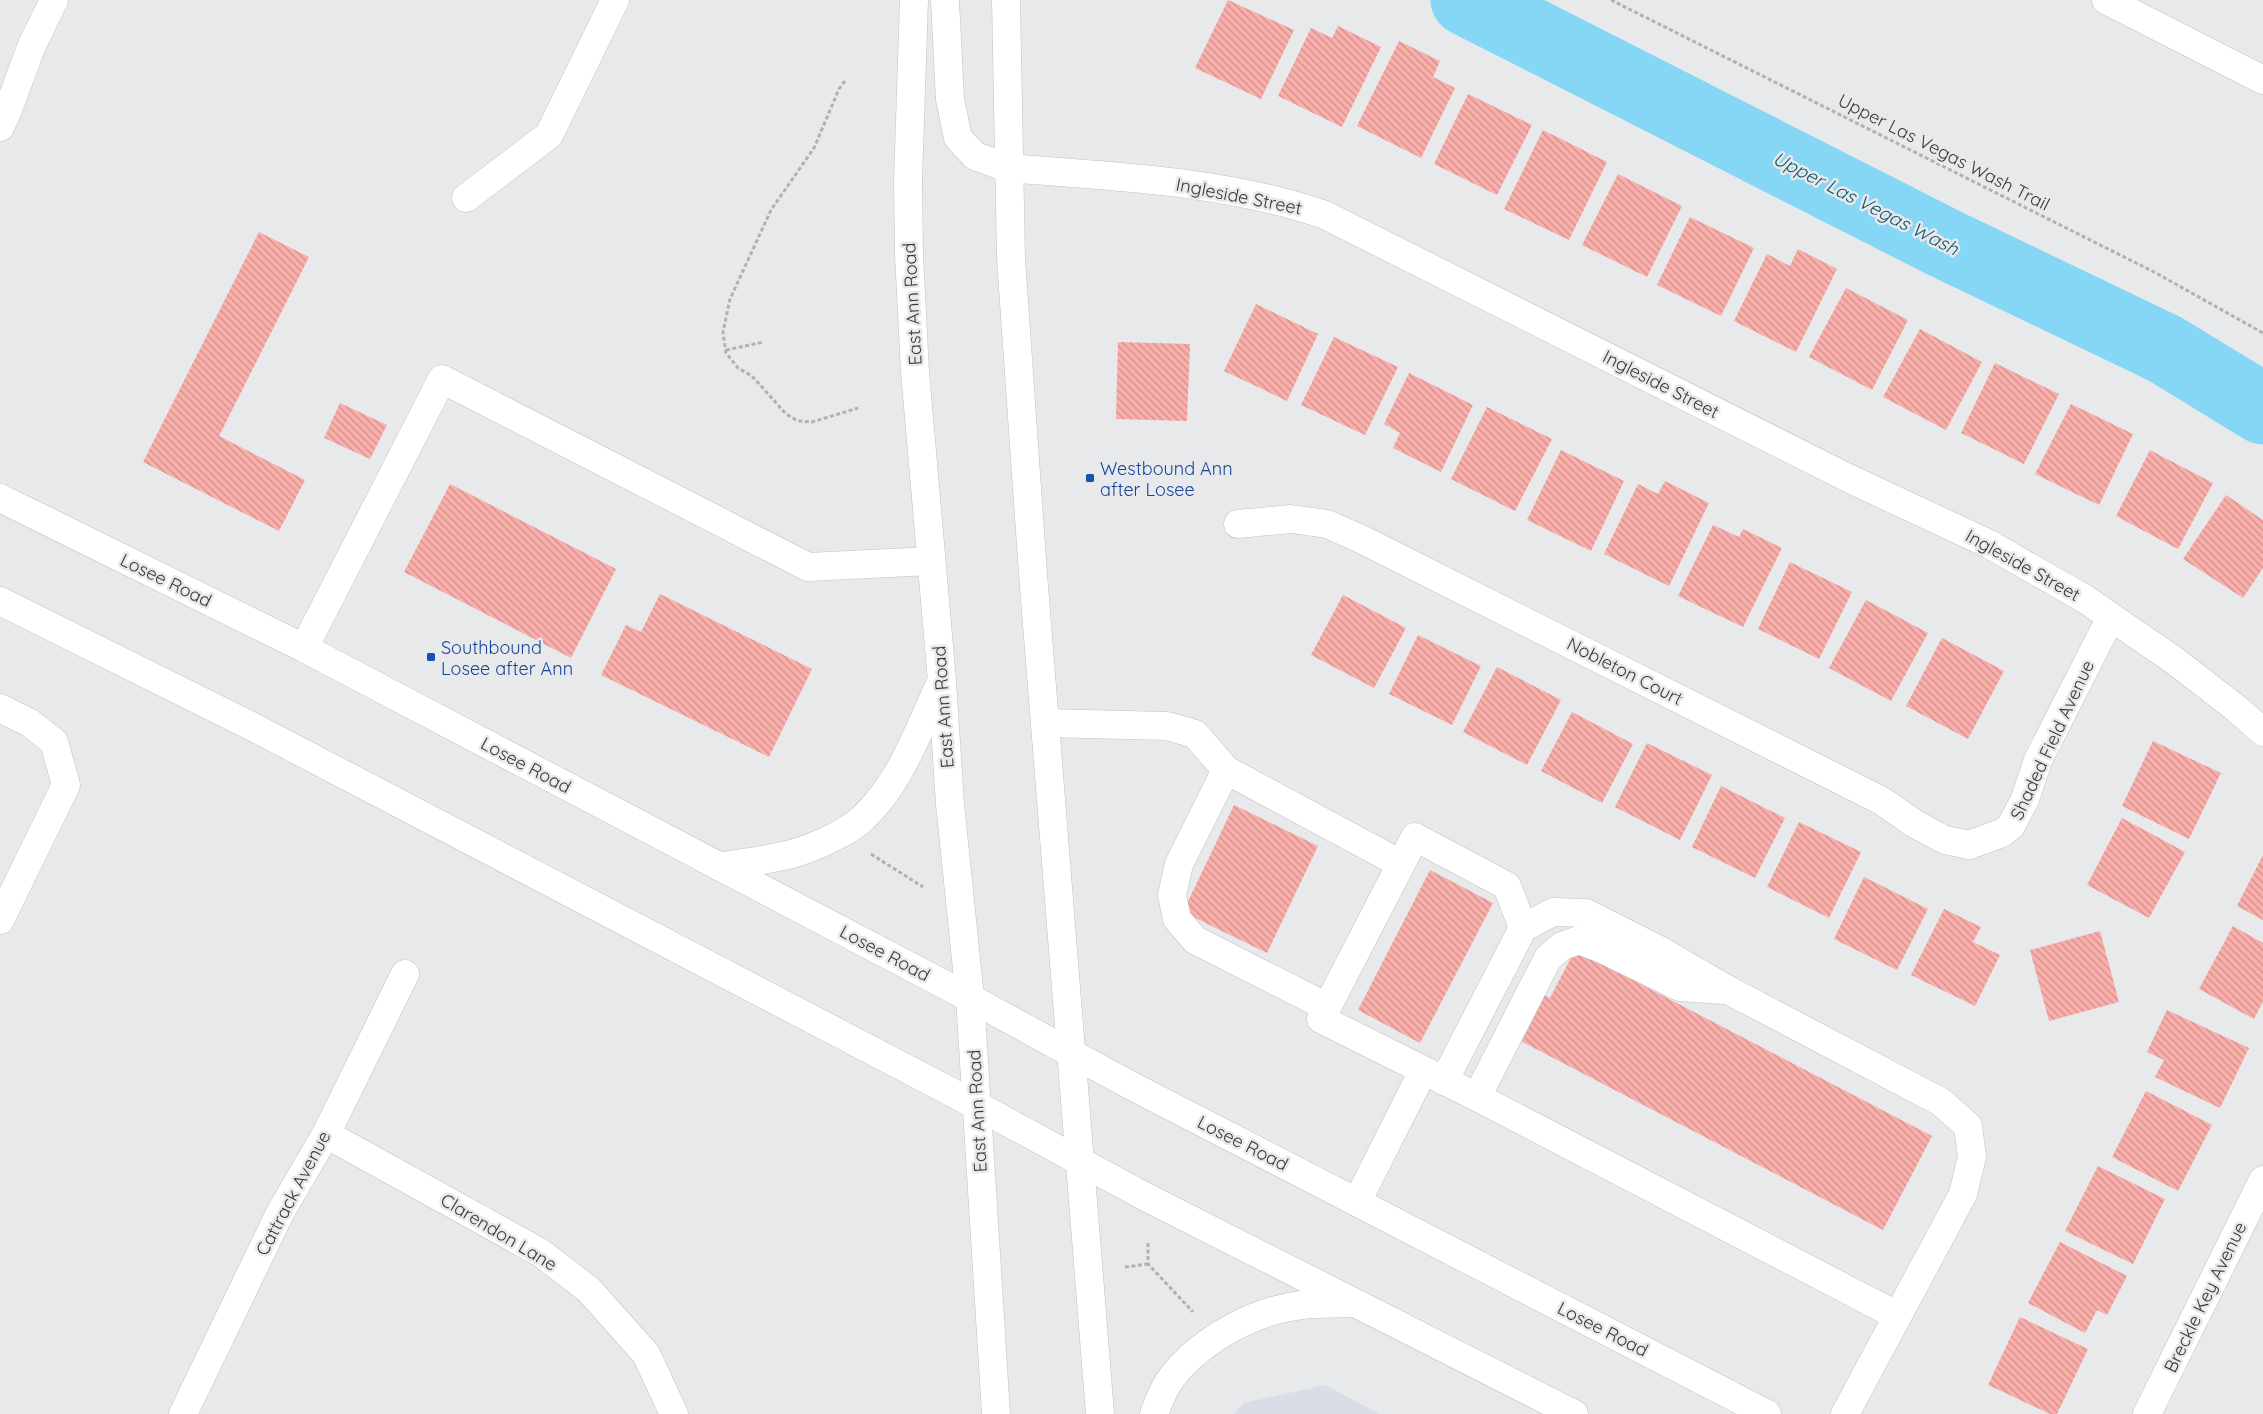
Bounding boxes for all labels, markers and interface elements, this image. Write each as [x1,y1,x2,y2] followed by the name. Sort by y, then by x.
[1835,89,2053,215] street label: Upper Las Vegas Wash Trail
[1769,146,1963,260] water label: Upper Las Vegas Wash
[1174,173,1304,219] street label: Ingleside Street
[897,242,927,366] street label: East Ann Road
[1599,345,1723,423] street label: Ingleside Street
[1100,457,1233,501] place label: Westbound Ann after Losee
[1084,472,1096,484] marker: Westbound Ann after Losee
[1962,524,2084,606] street label: Ingleside Street
[117,548,215,612] street label: Losee Road
[1563,632,1687,710] street label: Nobleton Court
[441,636,573,680] place label: Southbound Losee after Ann
[927,645,959,769] street label: East Ann Road
[425,651,437,663] marker: Southbound Losee after Ann
[2005,656,2099,824] street label: Shaded Field Avenue
[477,732,575,798] street label: Losee Road
[836,920,934,986] street label: Losee Road
[962,1049,992,1173] street label: East Ann Road
[1194,1110,1292,1176] street label: Losee Road
[250,1127,336,1259] street label: Cattrack Avenue
[436,1188,562,1276] street label: Clarendon Lane
[2159,1218,2251,1376] street label: Breckle Key Avenue
[1554,1296,1652,1362] street label: Losee Road

